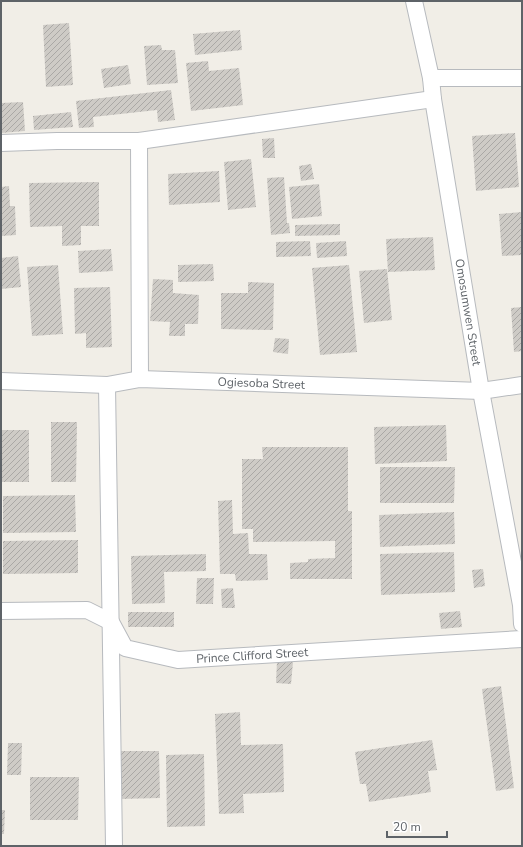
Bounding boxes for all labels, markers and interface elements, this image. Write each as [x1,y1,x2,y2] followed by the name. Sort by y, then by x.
[451,258,485,368] street label: Omosumwen Street
[217,374,306,393] street label: Ogiesoba Street
[196,644,309,667] street label: Prince Clifford Street
[387,813,447,839] scale bar
[393,819,421,835] text: 20 m

